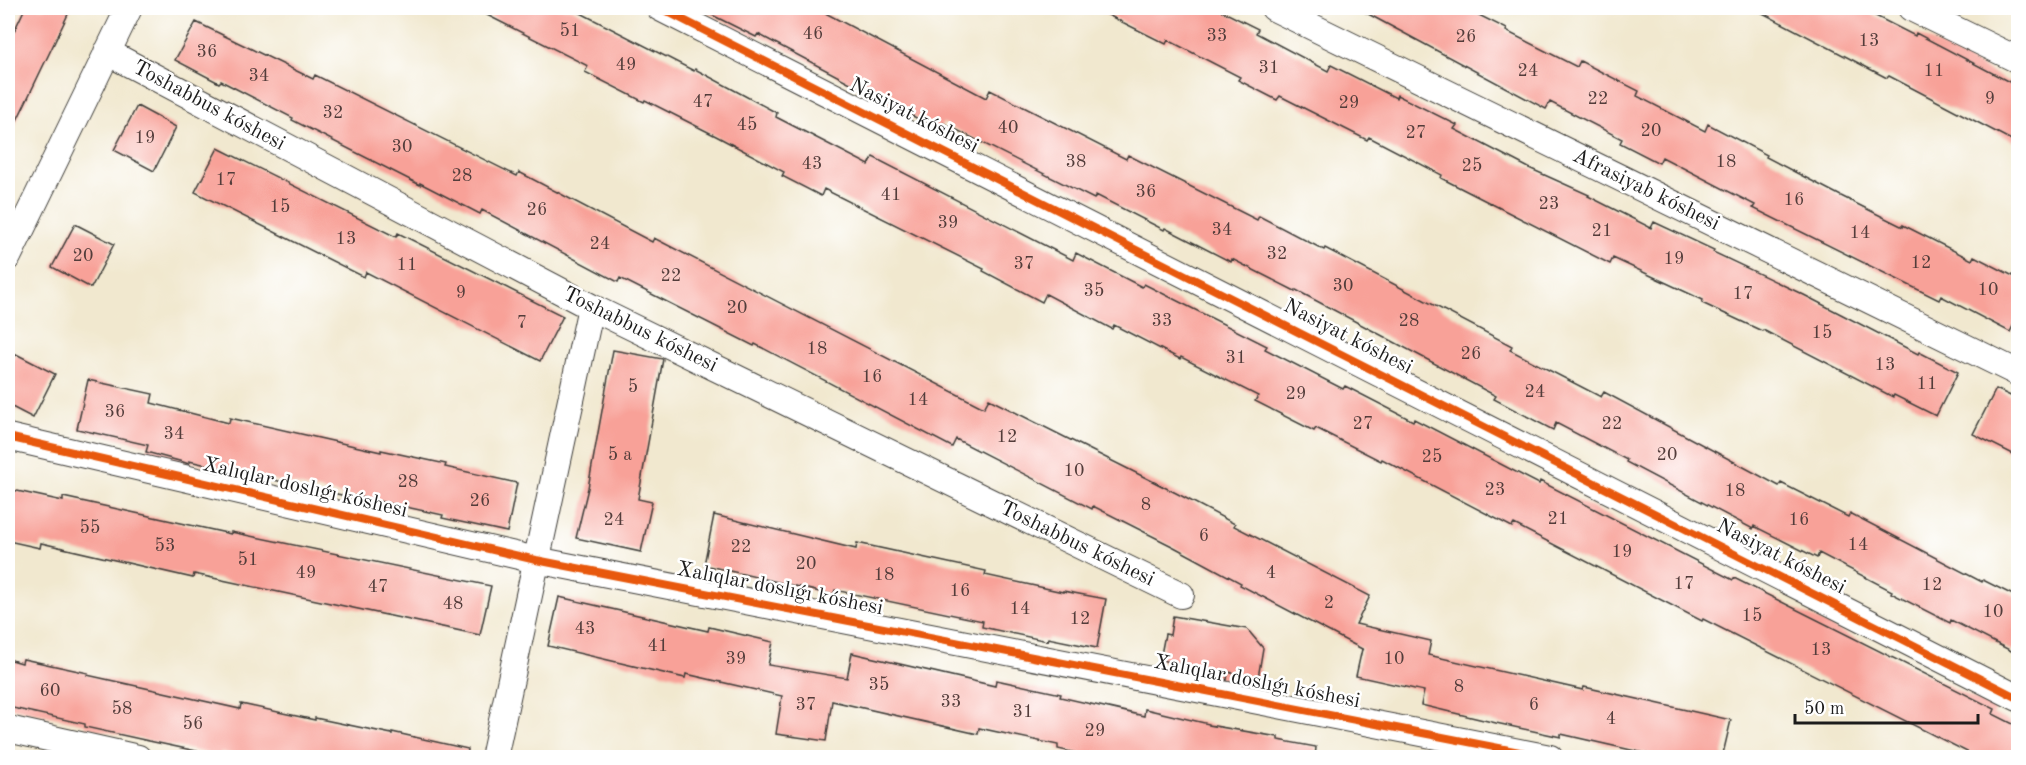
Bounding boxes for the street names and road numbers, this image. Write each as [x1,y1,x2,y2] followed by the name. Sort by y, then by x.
[129,57,289,155] street label: Toshabbus kóshesi
[846,74,982,158] street label: Nasiyat kóshesi
[1569,145,1723,235] street label: Afrasiyab kóshesi
[559,284,721,376] street label: Toshabbus kóshesi
[1280,295,1416,379] street label: Nasiyat kóshesi
[201,454,409,522] street label: Xalıqlar doslıǵı kóshesi
[996,498,1158,590] street label: Toshabbus kóshesi
[1713,515,1849,599] street label: Nasiyat kóshesi
[675,559,885,619] street label: Xalıqlar doslıǵı kóshesi
[1152,652,1362,712] street label: Xalıqlar doslıǵı kóshesi

